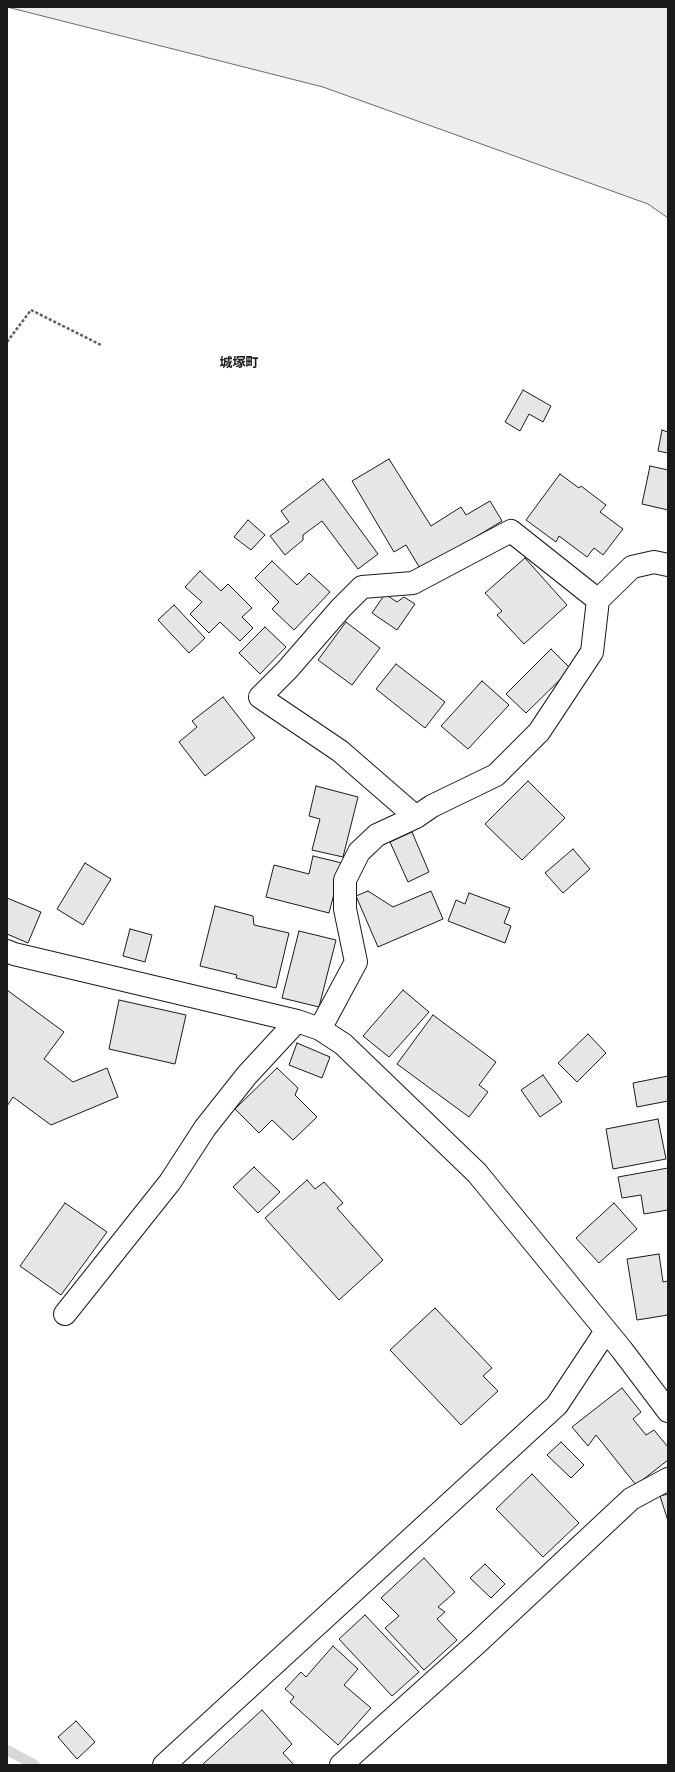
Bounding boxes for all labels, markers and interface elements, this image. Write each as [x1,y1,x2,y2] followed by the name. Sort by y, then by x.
[220,355,258,371] district label: 城塚町

